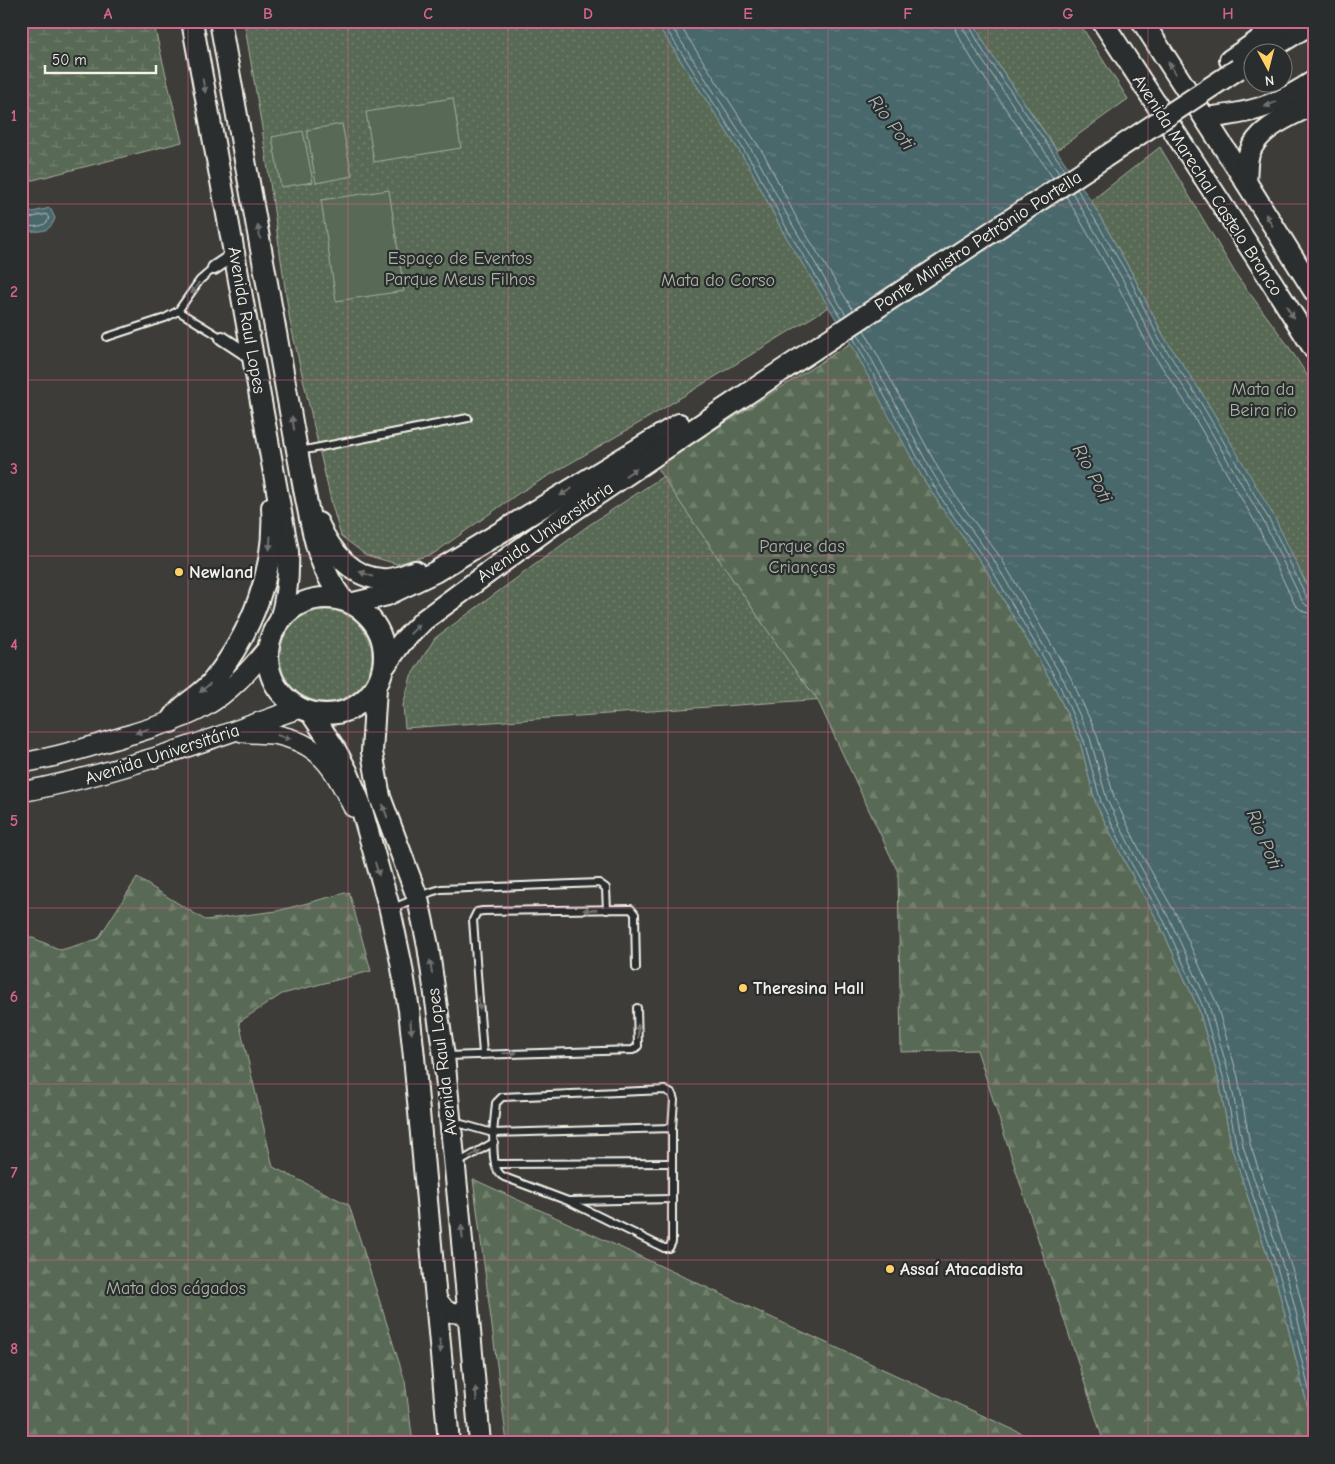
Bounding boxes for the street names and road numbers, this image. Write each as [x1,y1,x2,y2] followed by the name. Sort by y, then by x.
[1128,71,1287,300] street label: Avenida Marechal Castelo Branco
[871,167,1086,316] street label: Ponte Ministro Petrônio Portella
[223,245,270,395] street label: Avenida Raul Lopes
[473,478,617,587] street label: Avenida Universitária
[82,720,242,789] street label: Avenida Universitária
[423,987,462,1137] street label: Avenida Raul Lopes

